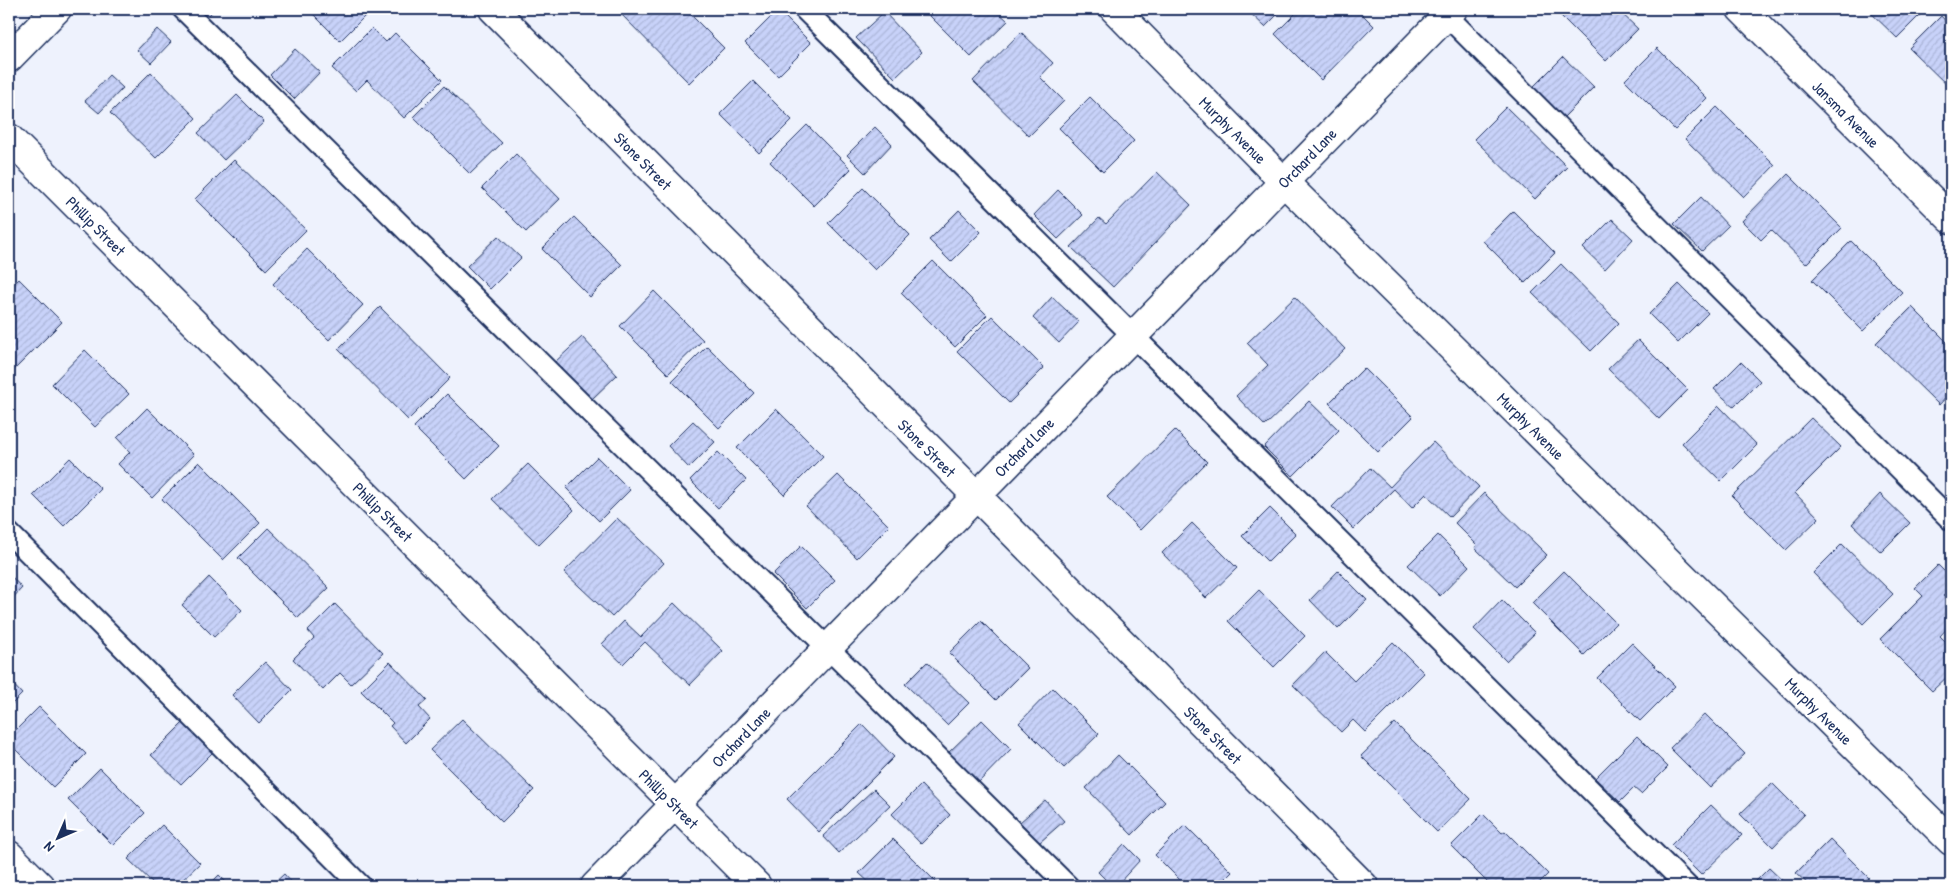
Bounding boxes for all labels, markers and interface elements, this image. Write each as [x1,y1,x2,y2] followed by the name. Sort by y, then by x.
[1807,75,1885,153] street label: Jansma Avenue
[1195,92,1272,169] street label: Murphy Avenue
[1273,123,1342,193] street label: Orchard Lane
[609,127,677,195] street label: Stone Street
[61,191,131,261] street label: Phillip Street
[1493,388,1570,465] street label: Murphy Avenue
[989,412,1059,482] street label: Orchard Lane
[893,414,961,482] street label: Stone Street
[348,477,418,547] street label: Phillip Street
[1781,673,1858,750] street label: Murphy Avenue
[1179,701,1247,769] street label: Stone Street
[707,702,776,772] street label: Orchard Lane
[634,764,704,834] street label: Phillip Street
[32,812,82,862] north arrow
[39,838,58,857] text: N

